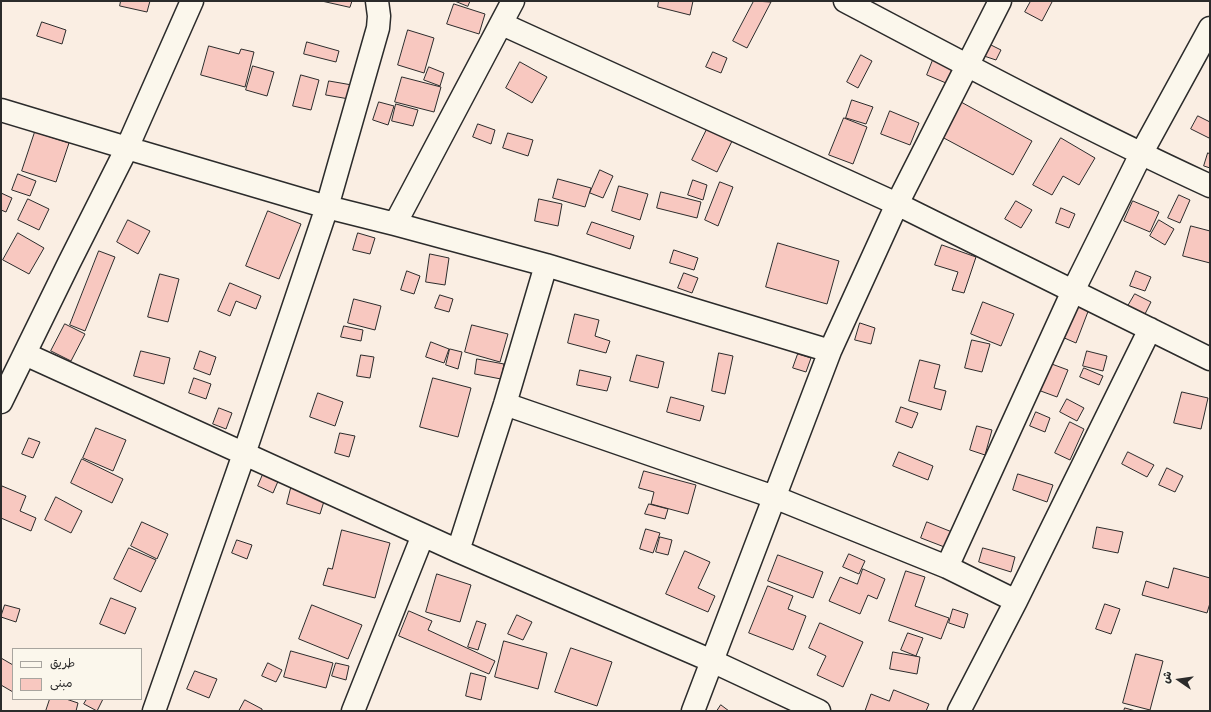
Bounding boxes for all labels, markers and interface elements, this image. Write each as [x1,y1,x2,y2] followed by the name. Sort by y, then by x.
[12,648,142,700] legend
[50,656,75,671] text: طريق
[1159,660,1199,700] north arrow
[1159,670,1175,685] text: ش
[50,676,73,691] text: مبنى

